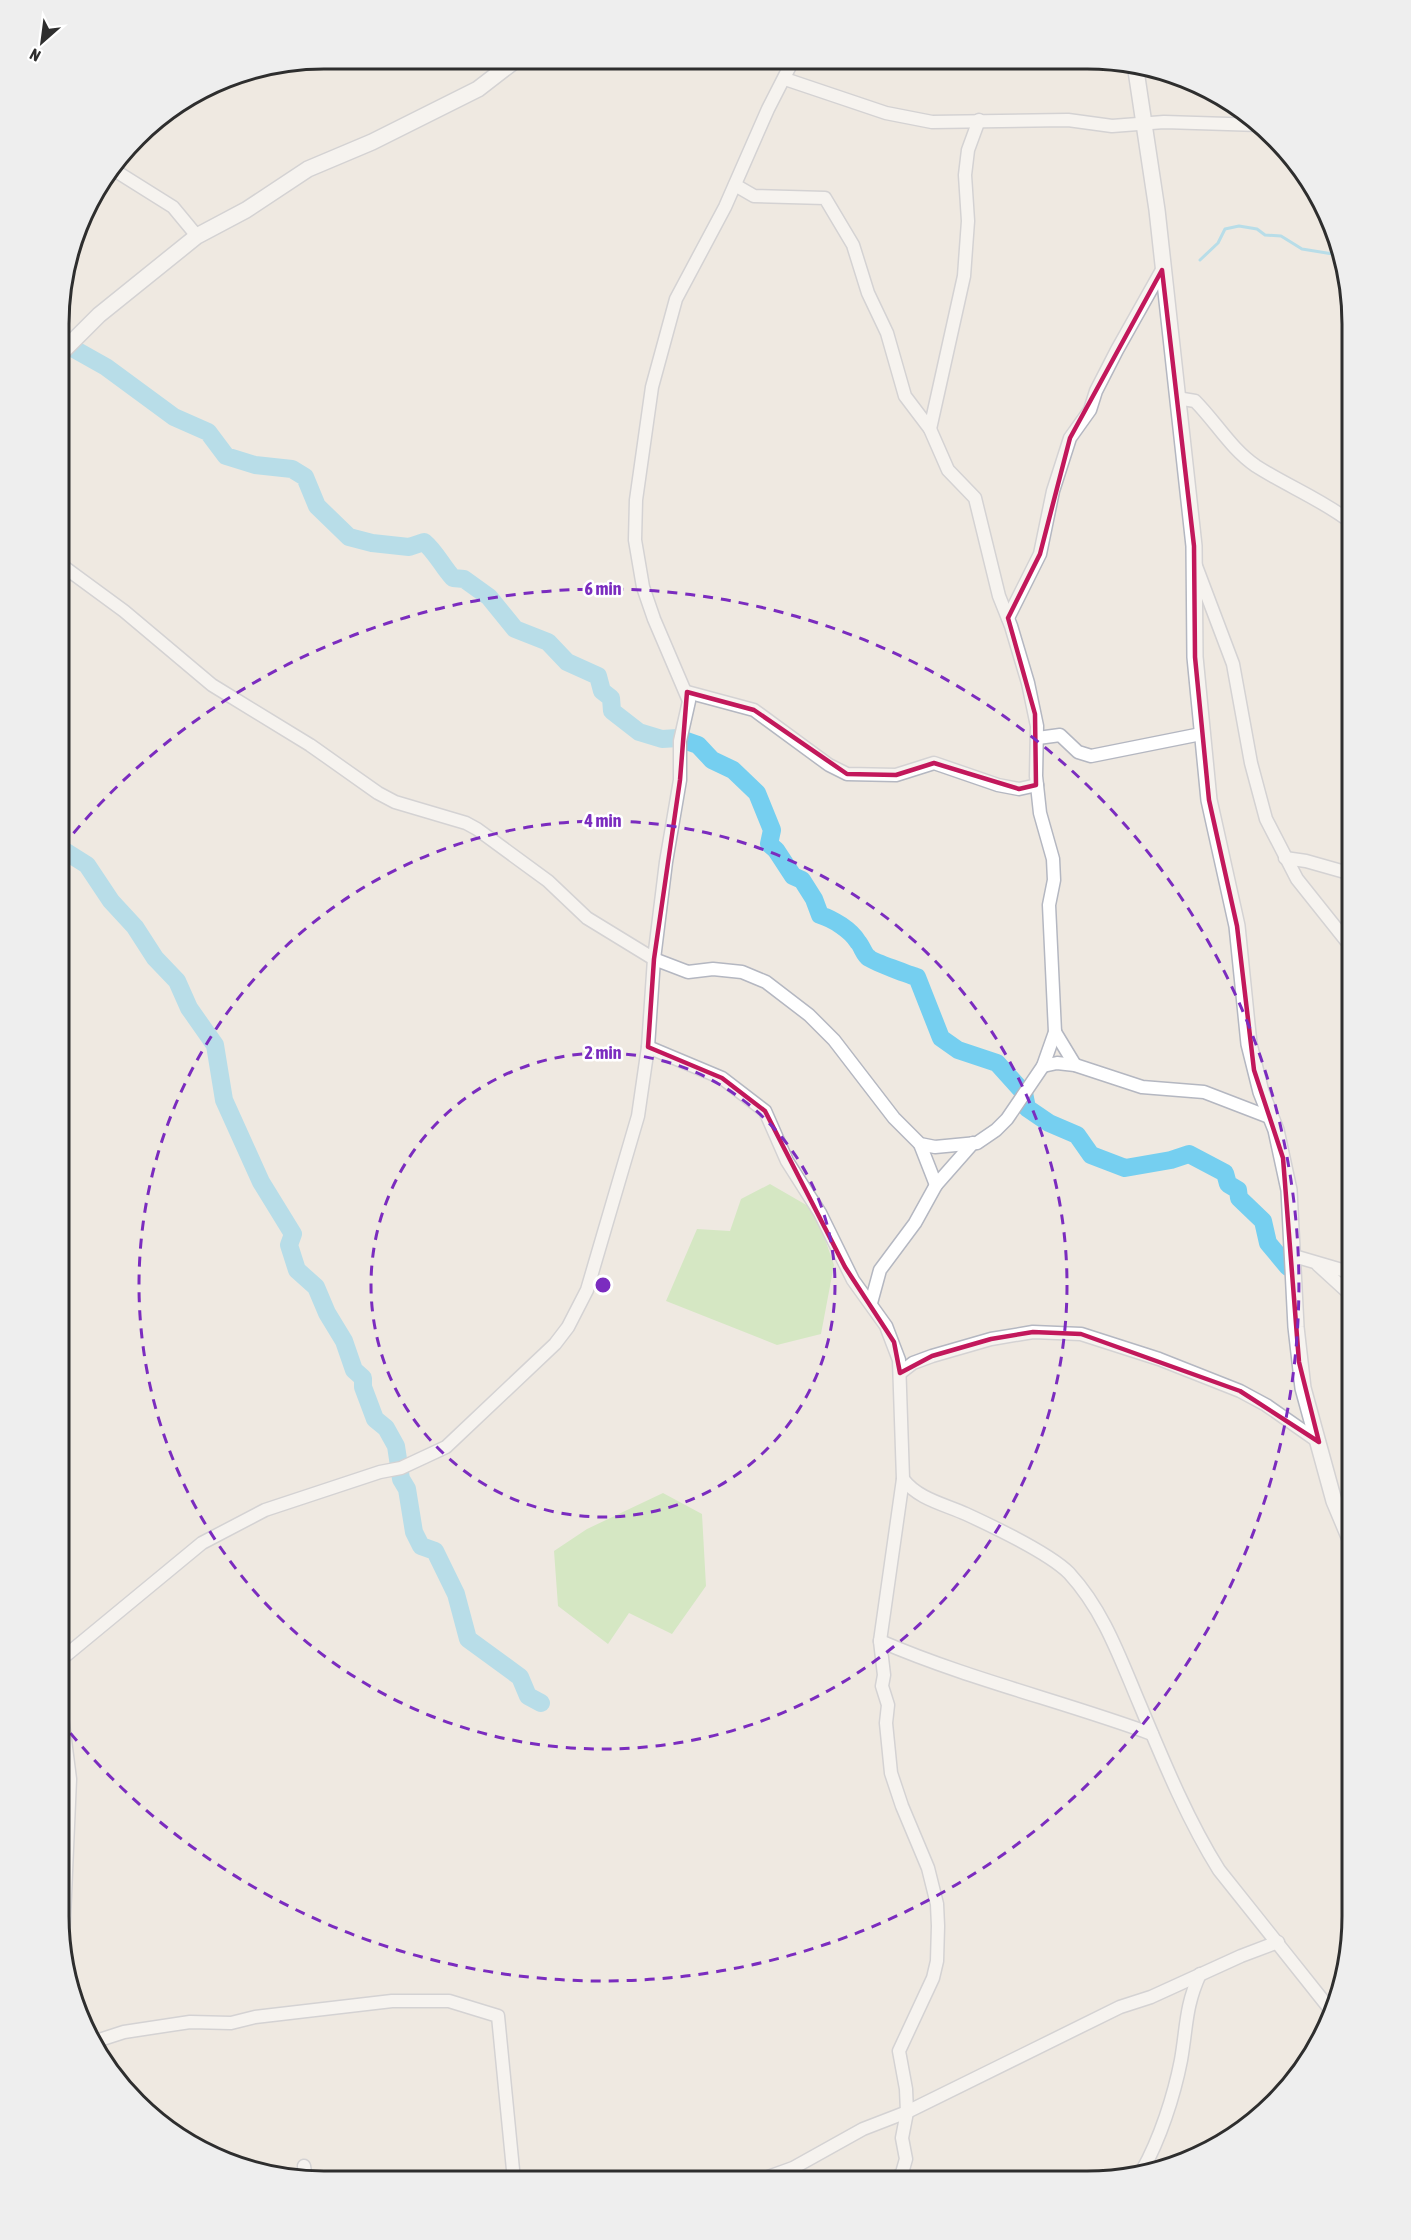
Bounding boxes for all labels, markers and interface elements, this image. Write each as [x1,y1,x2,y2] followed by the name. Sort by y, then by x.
[12,12,72,72] north arrow
[27,45,43,65] text: N
[585,578,622,599] text: 6 min
[584,810,622,831] text: 4 min
[585,1042,622,1063] text: 2 min
[593,1275,613,1295] centre of rings

